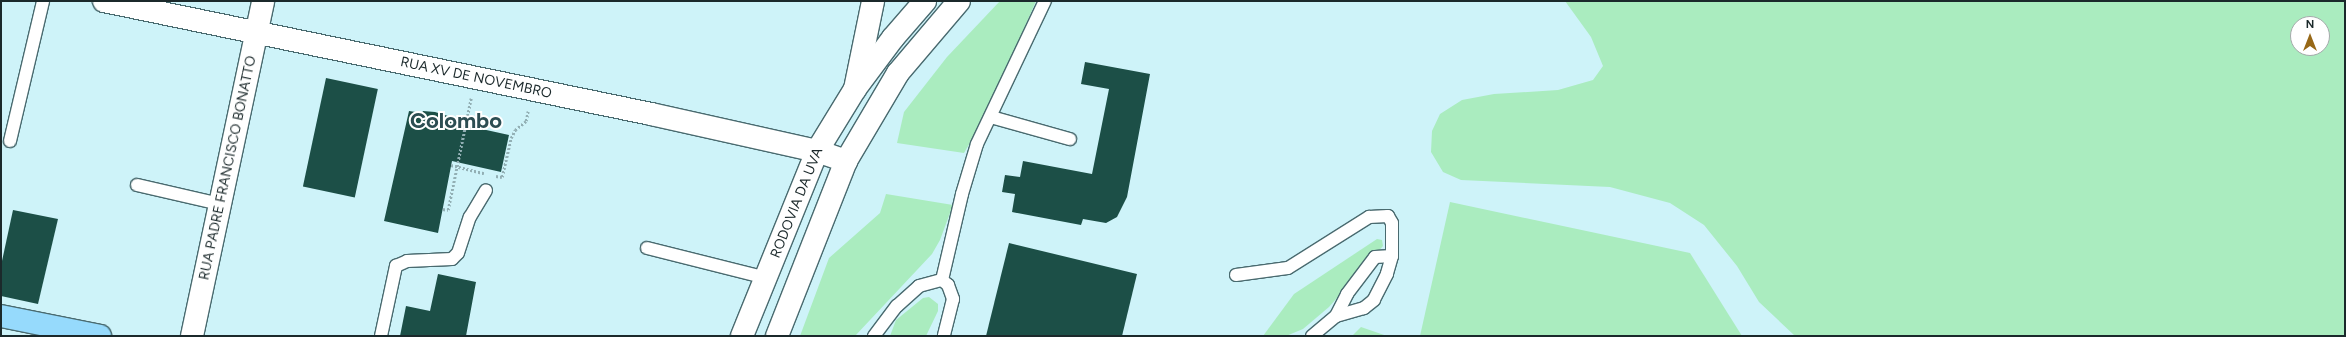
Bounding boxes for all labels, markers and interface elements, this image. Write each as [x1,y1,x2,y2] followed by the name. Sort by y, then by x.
[2290,16,2330,56] north arrow
[2306,18,2314,31] text: N
[196,54,260,282] street label: RUA PADRE FRANCISCO BONATTO
[399,54,553,102] street label: RUA XV DE NOVEMBRO
[410,108,502,134] district label: Colombo
[767,145,827,261] street label: RODOVIA DA UVA

